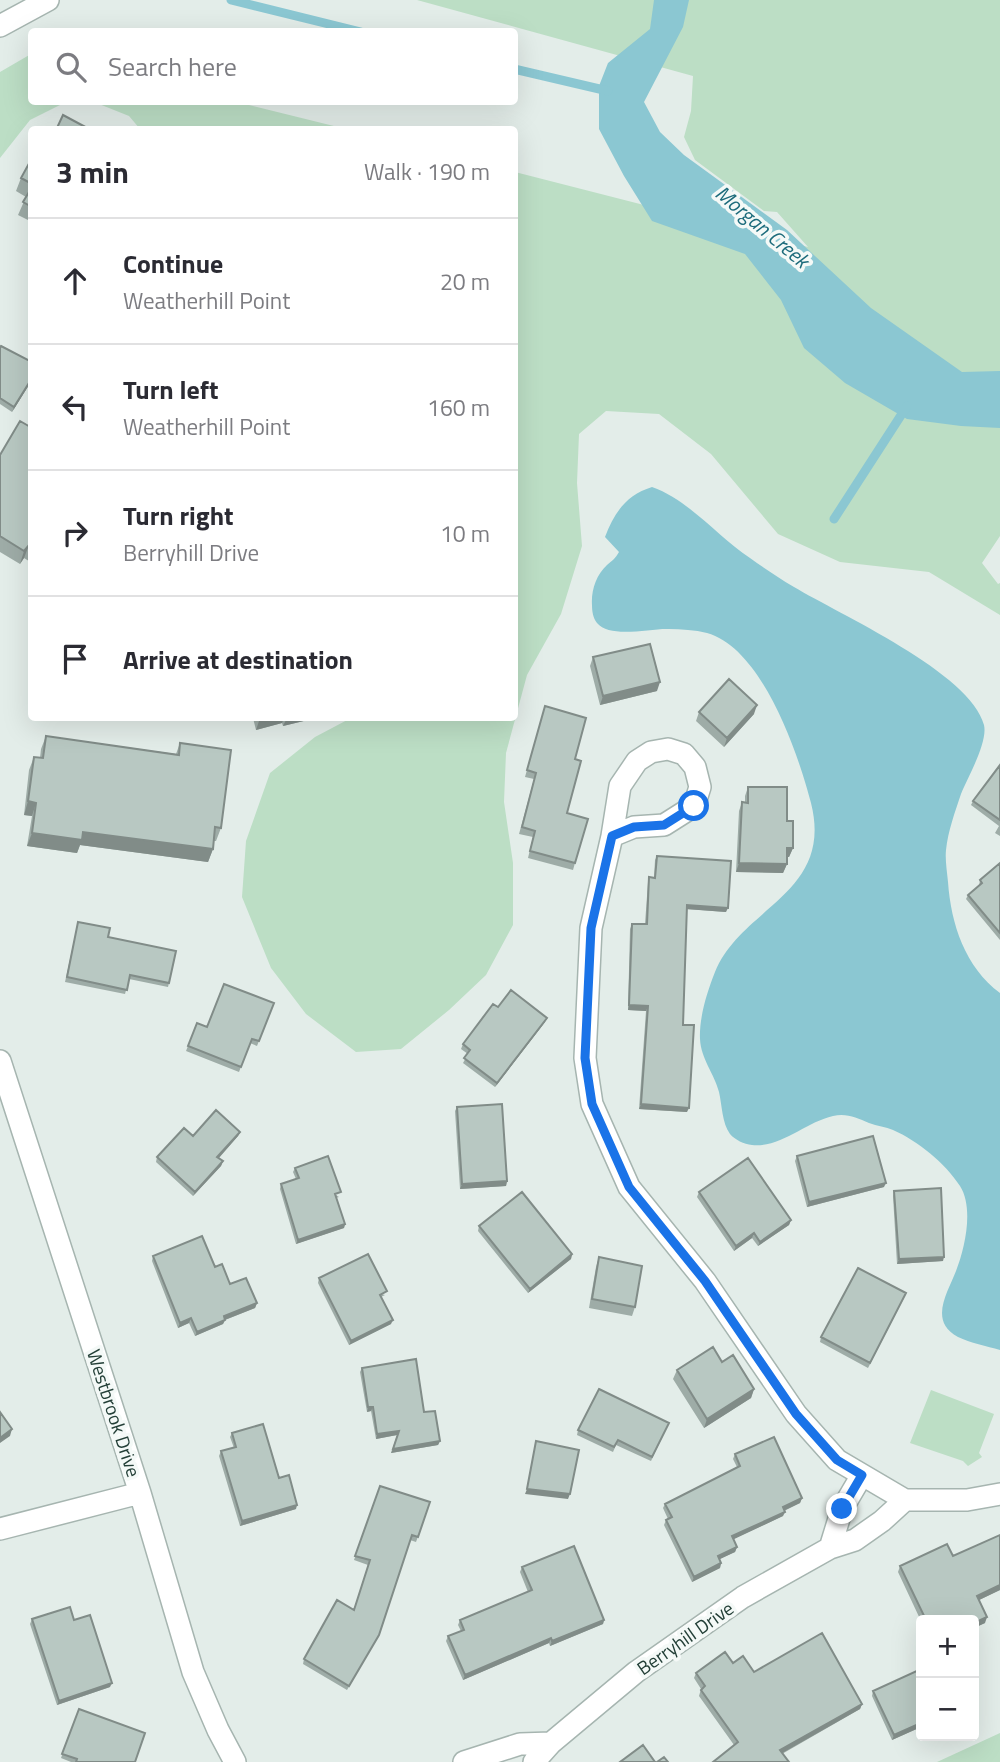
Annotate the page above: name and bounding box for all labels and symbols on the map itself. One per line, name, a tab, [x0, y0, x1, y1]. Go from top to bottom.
water label: Morgan Creek	[709, 177, 819, 277]
route start	[678, 790, 709, 821]
street label: Westbrook Drive	[80, 1345, 149, 1480]
route end	[826, 1493, 857, 1524]
street label: Berryhill Drive	[630, 1593, 739, 1682]

